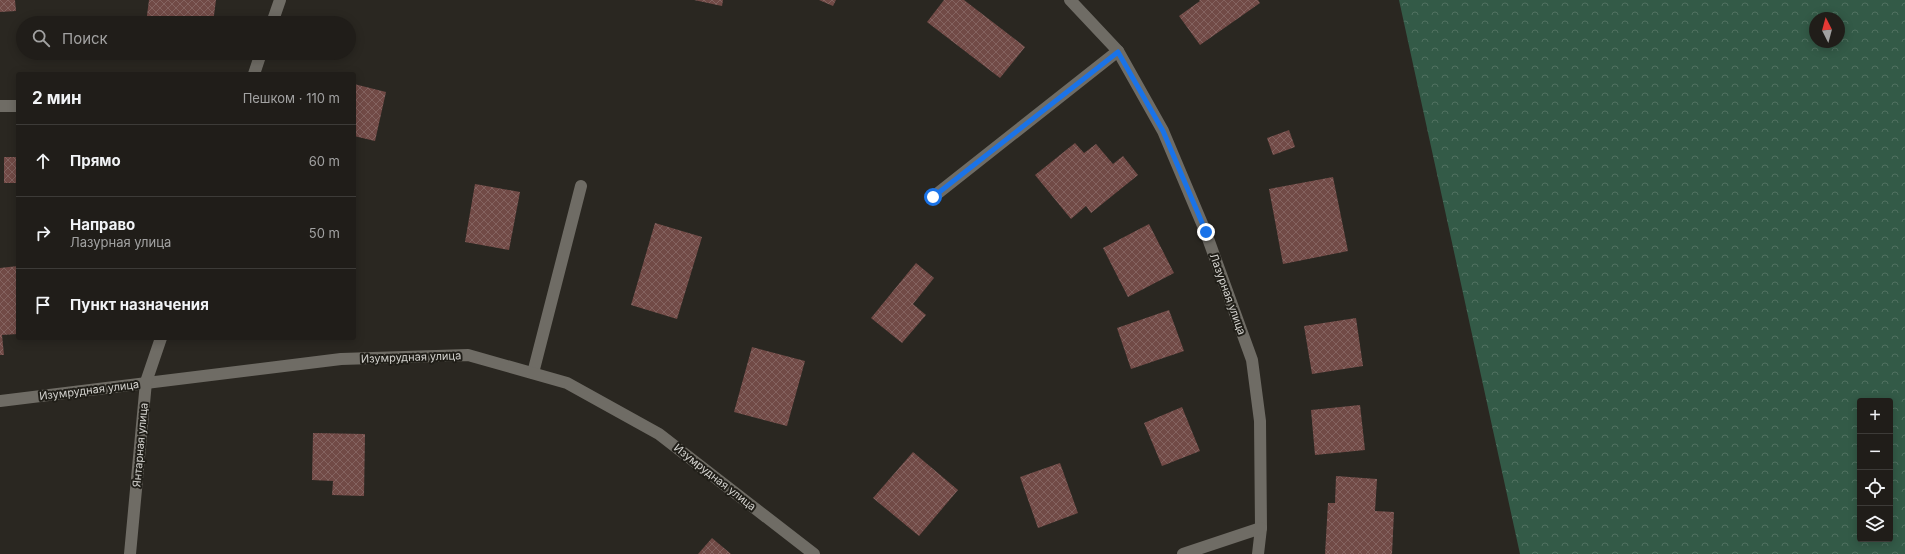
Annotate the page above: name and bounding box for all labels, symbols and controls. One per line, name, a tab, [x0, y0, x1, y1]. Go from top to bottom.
north arrow	[1809, 12, 1845, 48]
search box	[16, 16, 356, 60]
icon: search	[30, 27, 52, 49]
text: Поиск	[62, 29, 108, 48]
text: 2 мин	[32, 88, 82, 108]
text: Пешком · 110 m	[243, 90, 340, 106]
icon: ahead	[32, 150, 54, 172]
text: Прямо	[70, 151, 121, 170]
text: 60 m	[309, 153, 340, 169]
route start	[924, 188, 942, 206]
text: Направо	[70, 215, 135, 234]
icon: right	[32, 222, 54, 244]
route end	[1197, 223, 1215, 241]
text: 50 m	[309, 225, 340, 241]
text: Лазурная улица	[70, 234, 171, 250]
street label: Лазурная улица	[1207, 251, 1249, 337]
icon: arrive	[32, 294, 54, 316]
text: Пункт назначения	[70, 295, 209, 314]
street label: Изумрудная улица	[361, 348, 461, 366]
street label: Изумрудная улица	[38, 377, 140, 403]
map controls	[1857, 398, 1893, 542]
button: +	[1857, 398, 1893, 434]
street label: Янтарная улица	[129, 402, 151, 488]
button: −	[1857, 434, 1893, 470]
street label: Изумрудная улица	[671, 441, 759, 513]
button: locate	[1857, 470, 1893, 506]
button: layers	[1857, 506, 1893, 542]

